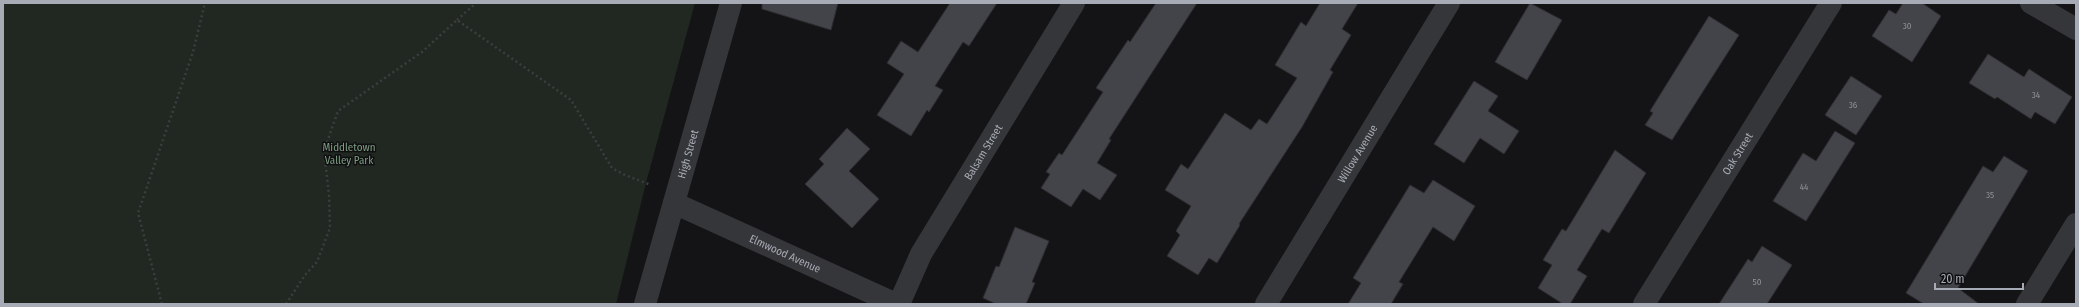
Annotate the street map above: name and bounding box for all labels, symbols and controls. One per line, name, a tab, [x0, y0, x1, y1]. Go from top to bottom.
house number: 30	[1903, 21, 1912, 31]
house number: 34	[2032, 90, 2041, 100]
house number: 36	[1849, 100, 1858, 110]
street label: Balsam Street	[961, 122, 1005, 182]
street label: Willow Avenue	[1335, 122, 1380, 185]
street label: High Street	[675, 128, 701, 180]
street label: Oak Street	[1719, 130, 1756, 177]
park label: Middletown Valley Park	[323, 141, 375, 167]
house number: 44	[1800, 182, 1809, 192]
house number: 35	[1986, 190, 1994, 200]
street label: Elmwood Avenue	[747, 232, 823, 275]
scale bar	[1935, 265, 2023, 291]
text: 20 m	[1941, 272, 1965, 286]
house number: 50	[1753, 277, 1762, 287]

